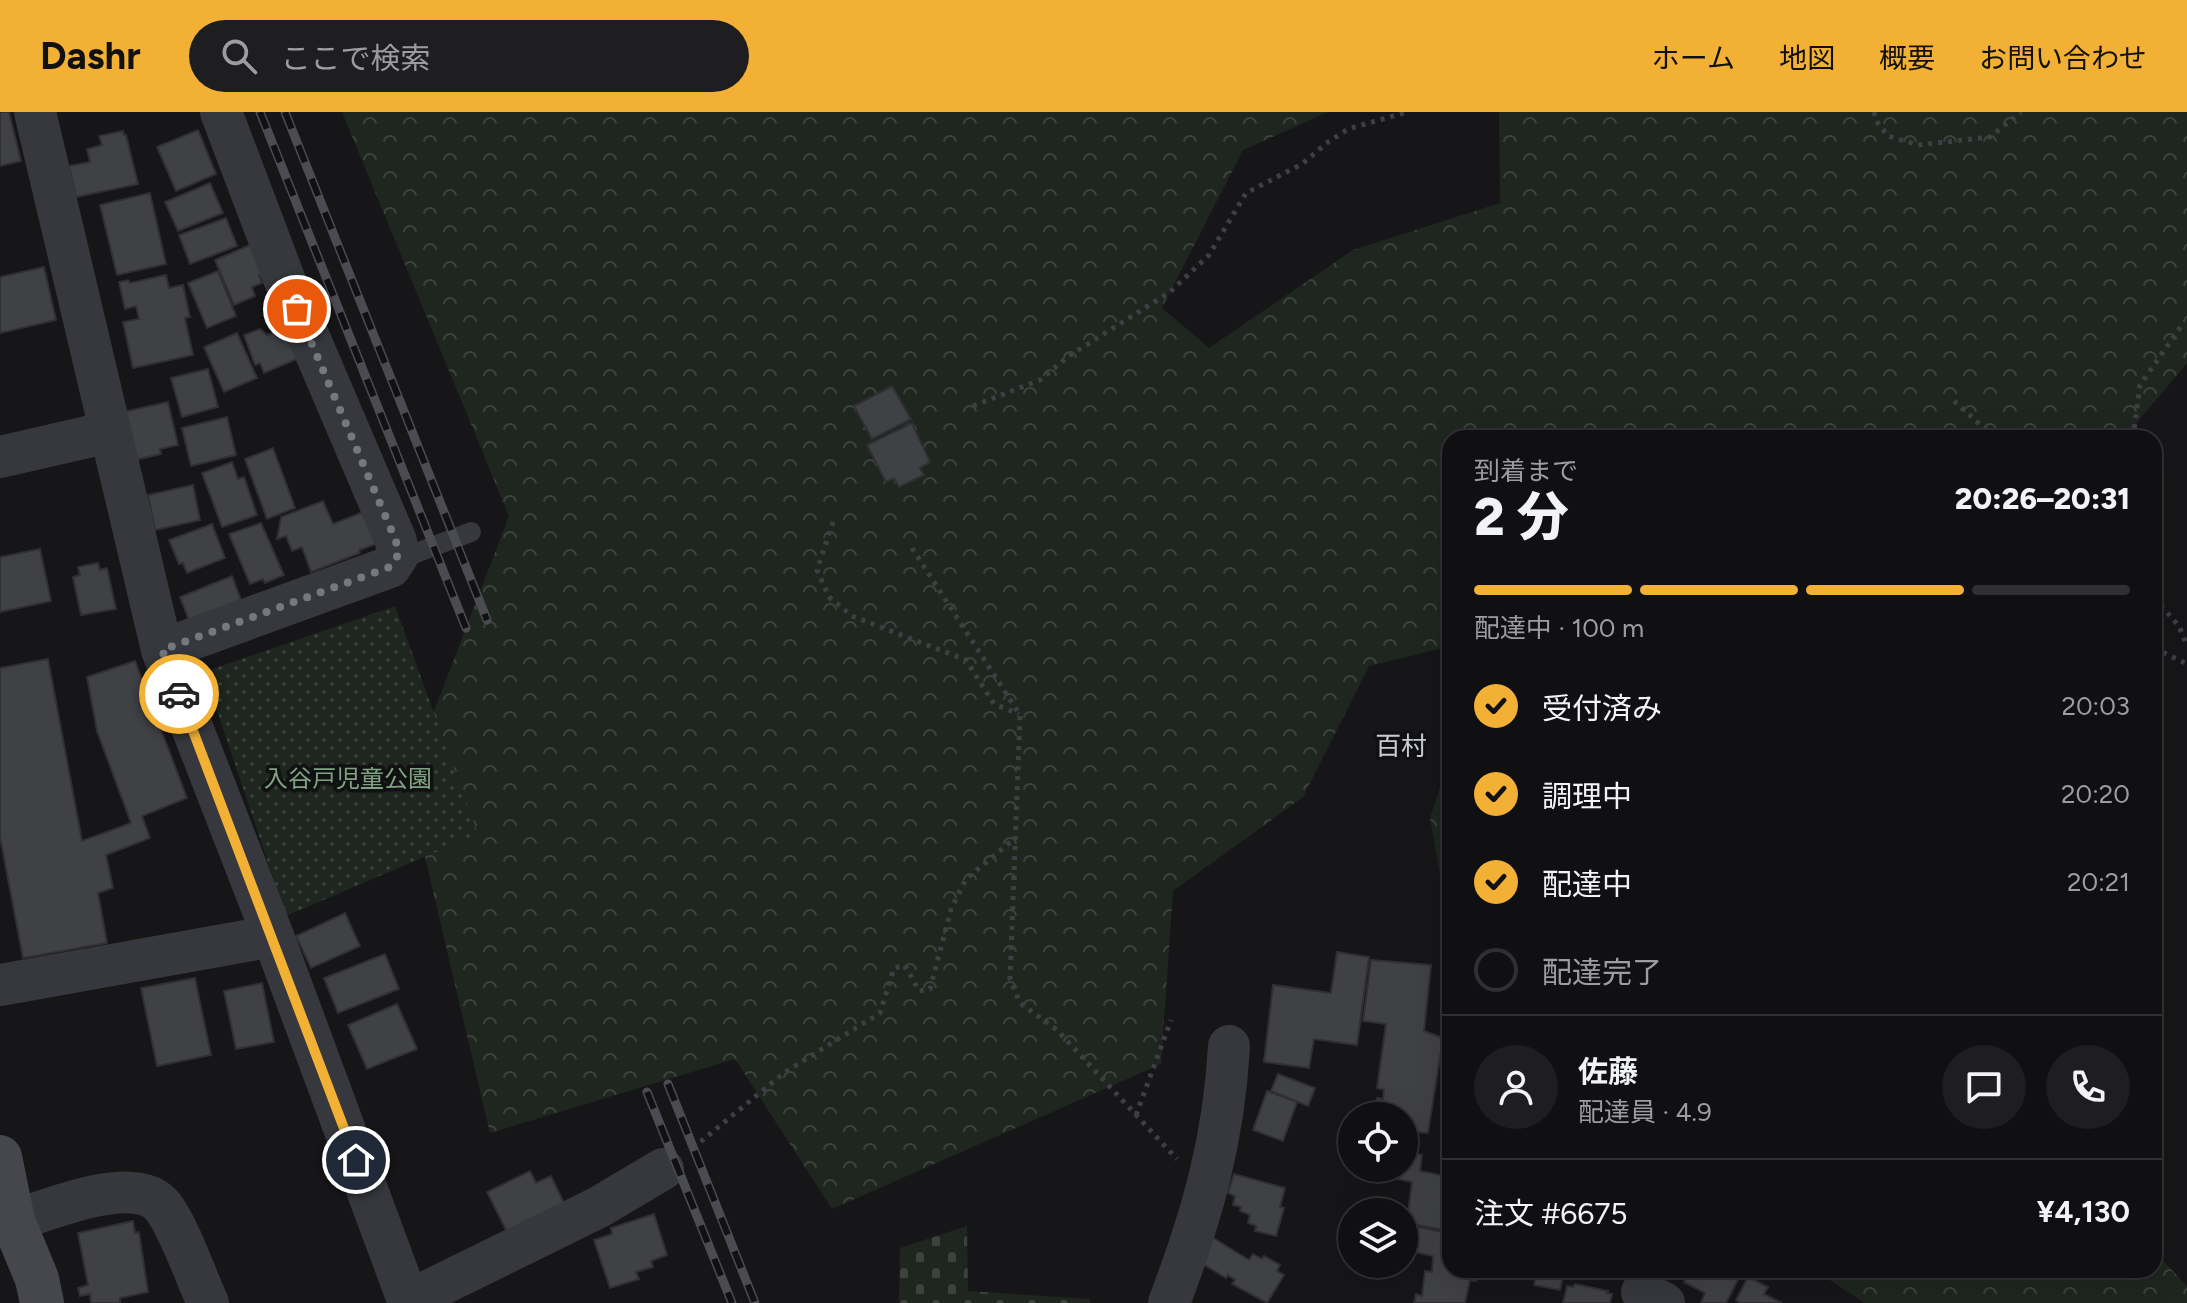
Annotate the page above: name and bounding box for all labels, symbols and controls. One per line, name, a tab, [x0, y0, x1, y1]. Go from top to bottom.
search box	[189, 20, 749, 92]
text: Dashr	[40, 33, 141, 79]
icon: search	[217, 34, 261, 78]
text: ここで検索	[281, 40, 431, 77]
text: ホーム	[1652, 41, 1735, 75]
text: 地図	[1779, 41, 1835, 75]
text: 概要	[1879, 41, 1935, 75]
text: お問い合わせ	[1979, 41, 2147, 75]
pin	[263, 275, 331, 343]
icon: bag	[275, 287, 319, 331]
text: 到着まで	[1474, 455, 1578, 487]
text: 20:26–20:31	[1955, 480, 2130, 517]
text: 2 分	[1474, 486, 1569, 548]
text: 配達中 · 100 m	[1474, 612, 1644, 644]
courier	[139, 654, 219, 734]
icon: car	[157, 672, 201, 716]
icon: check	[1474, 684, 1518, 728]
text: 受付済み	[1542, 690, 1662, 727]
text: 20:03	[2061, 690, 2130, 722]
district label: 百村	[1375, 730, 1427, 762]
park label: 入谷戸児童公園	[264, 764, 432, 793]
icon: check	[1474, 772, 1518, 816]
text: 調理中	[1542, 778, 1632, 815]
text: 20:20	[2061, 778, 2130, 810]
icon: check	[1474, 860, 1518, 904]
text: 配達中	[1542, 866, 1632, 903]
text: 20:21	[2067, 866, 2130, 898]
text: 配達完了	[1542, 954, 1662, 991]
button: person	[1474, 1045, 1558, 1129]
button: chat	[1942, 1045, 2026, 1129]
button: phone	[2046, 1045, 2130, 1129]
text: 佐藤	[1578, 1053, 1638, 1090]
text: 配達員 · 4.9	[1578, 1096, 1712, 1128]
map controls	[1338, 1102, 1418, 1278]
button: locate	[1338, 1102, 1418, 1182]
pin	[322, 1126, 390, 1194]
icon: home	[334, 1138, 378, 1182]
text: ¥4,130	[2037, 1193, 2130, 1230]
text: 注文 #6675	[1474, 1195, 1628, 1232]
button: layers	[1338, 1198, 1418, 1278]

